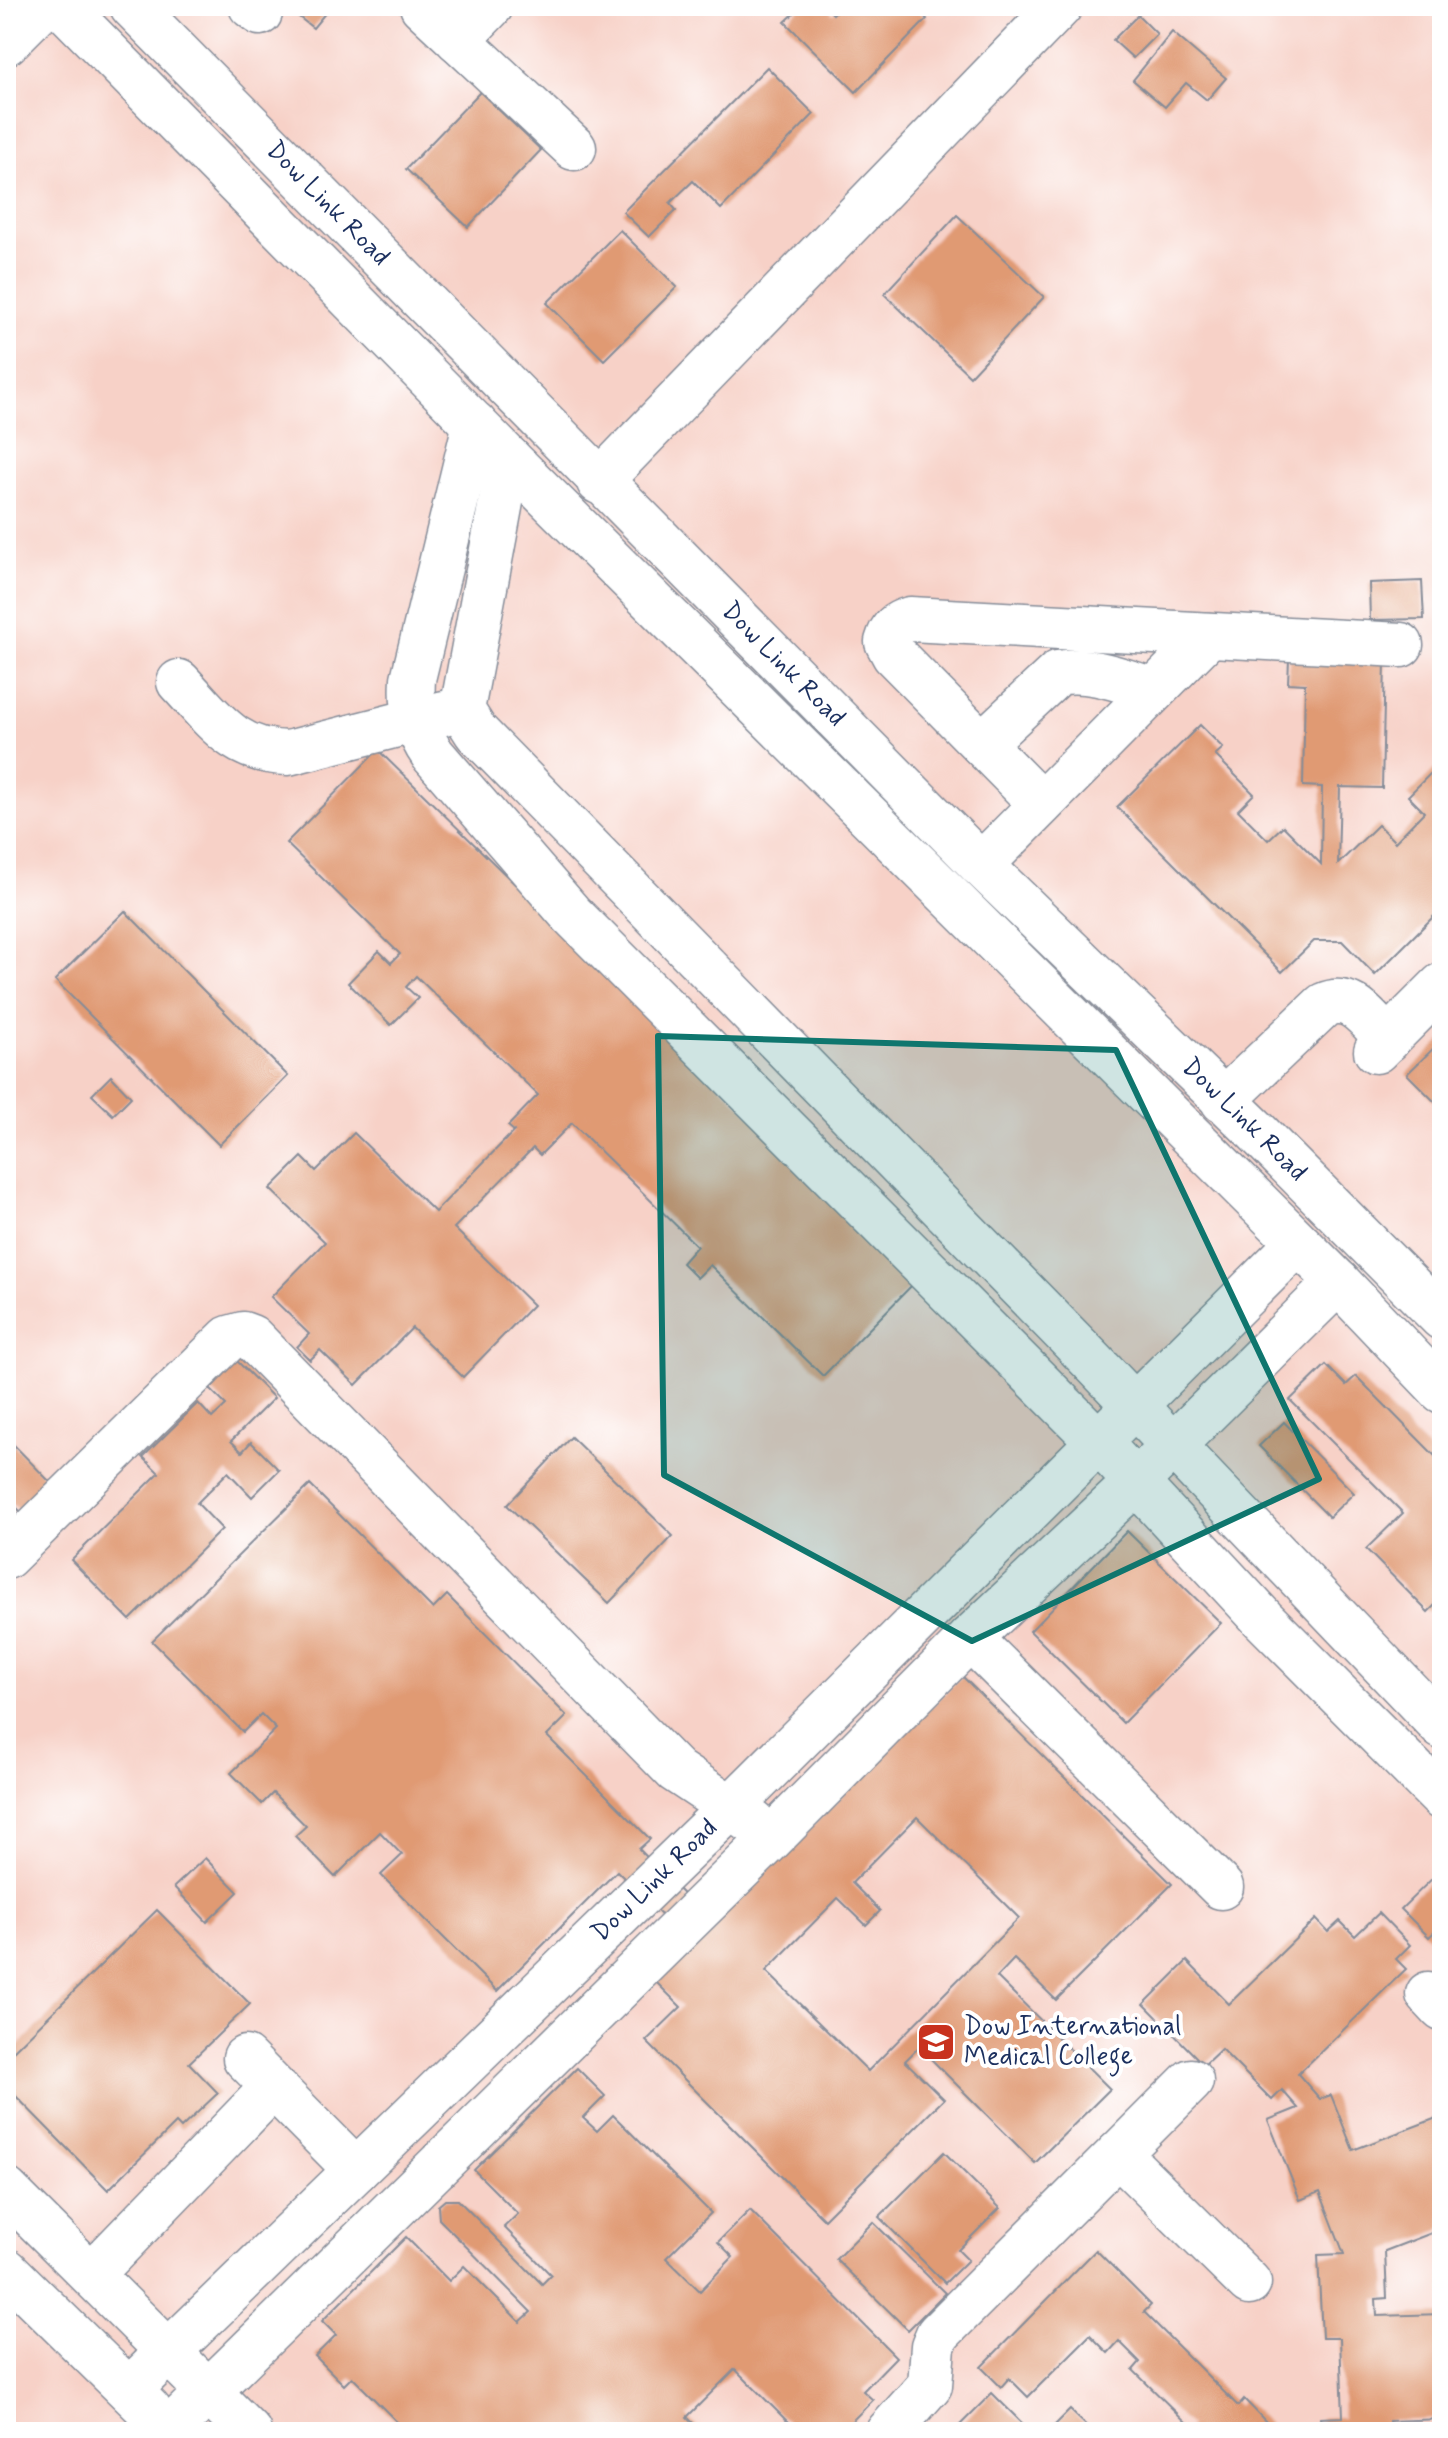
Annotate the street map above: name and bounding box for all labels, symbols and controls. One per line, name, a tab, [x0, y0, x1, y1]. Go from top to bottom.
street label: Dow Link Road	[258, 134, 397, 274]
street label: Dow Link Road	[714, 595, 852, 735]
street label: Dow Link Road	[1174, 1051, 1314, 1189]
street label: Dow Link Road	[584, 1812, 725, 1950]
place label: Dow International Medical College	[964, 2010, 1181, 2077]
school or university icon: Dow International Medical College	[915, 2021, 957, 2063]

